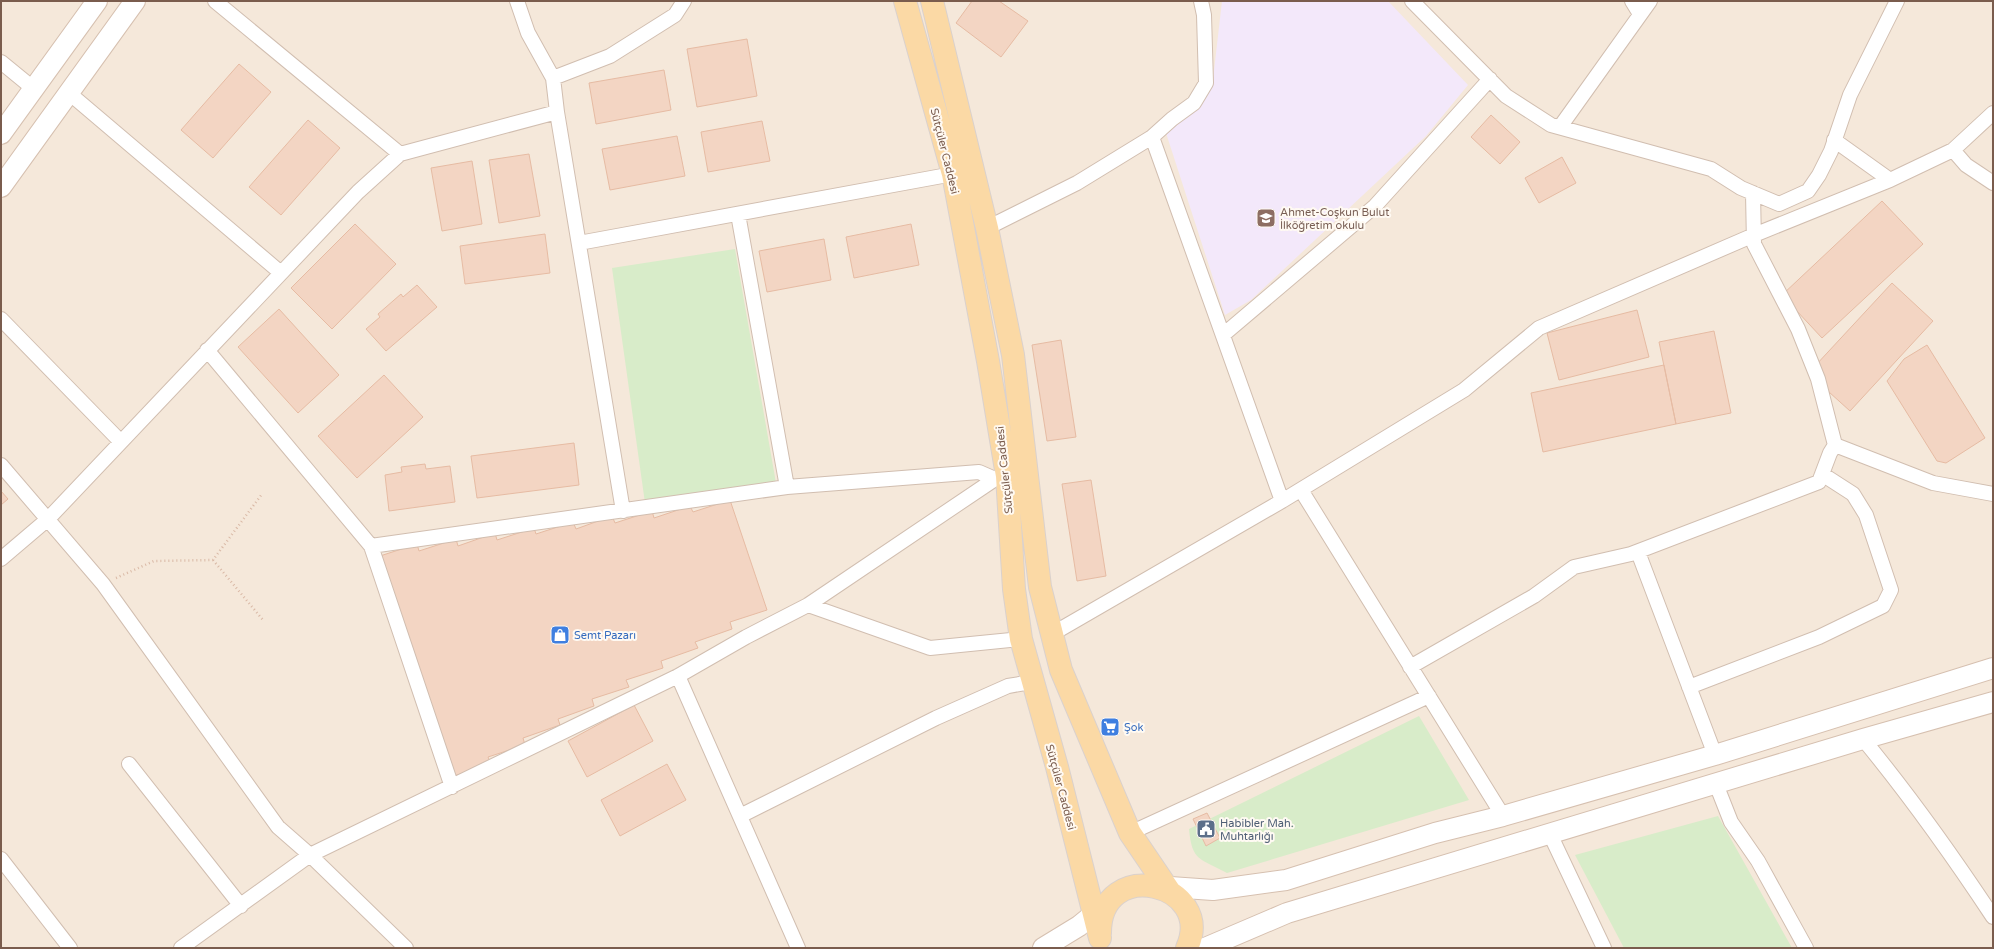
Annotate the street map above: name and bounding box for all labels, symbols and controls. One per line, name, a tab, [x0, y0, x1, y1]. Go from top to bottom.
street label: Sütçüler Caddesi	[928, 107, 961, 195]
place label: Ahmet-Coşkun Bulut İlköğretim okulu	[1280, 206, 1389, 232]
school or university icon: Ahmet-Coşkun Bulut İlköğretim okulu	[1255, 207, 1277, 229]
street label: Sütçüler Caddesi	[993, 425, 1016, 514]
shop icon: Semt Pazarı	[549, 624, 571, 646]
place label: Semt Pazarı	[574, 629, 636, 642]
supermarket icon: Şok	[1099, 716, 1121, 738]
place label: Şok	[1124, 721, 1143, 734]
street label: Sütçüler Caddesi	[1043, 743, 1078, 831]
place label: Habibler Mah. Muhtarlığı	[1220, 817, 1294, 843]
public building icon: Habibler Mah. Muhtarlığı	[1195, 818, 1217, 840]

